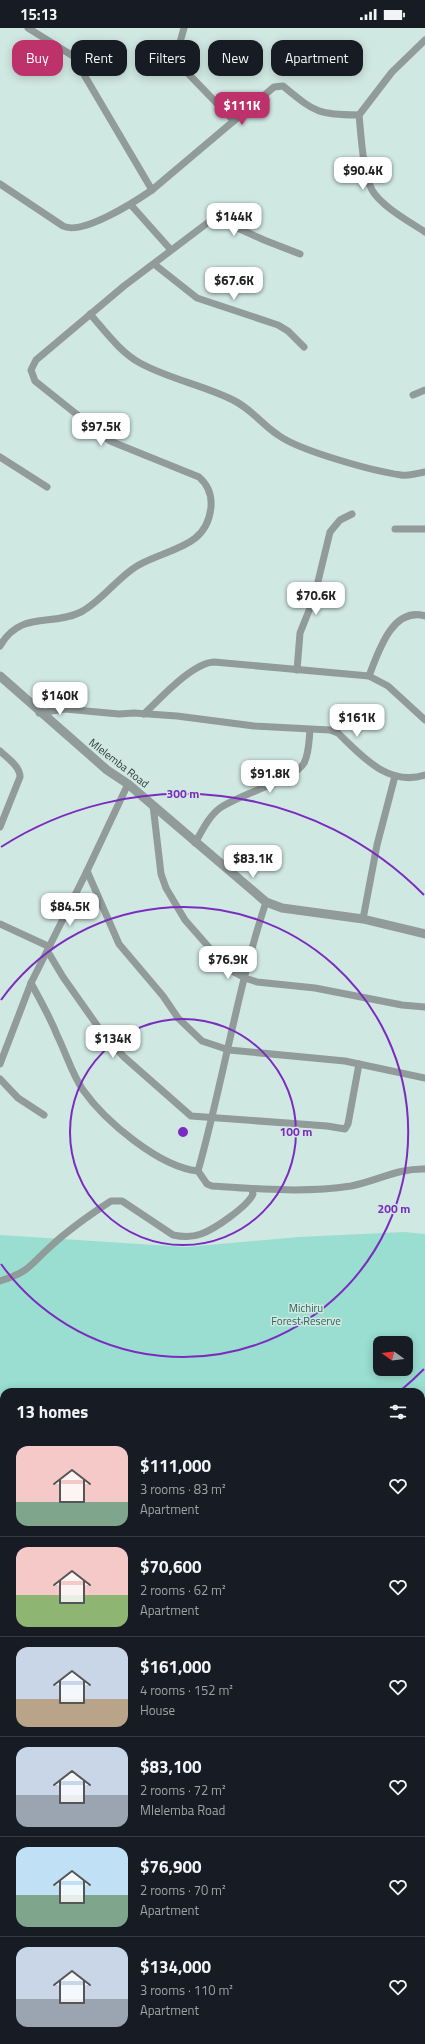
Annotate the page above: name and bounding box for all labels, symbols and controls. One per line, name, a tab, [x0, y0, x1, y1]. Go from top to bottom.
text: 15:13	[20, 3, 57, 26]
chip: Buy	[12, 40, 63, 76]
chip: Rent	[71, 40, 127, 76]
chip: Filters	[135, 40, 200, 76]
chip: New	[208, 40, 263, 76]
chip: Apartment	[271, 40, 363, 76]
pin: $111K	[214, 92, 270, 126]
text: $111K	[224, 95, 260, 115]
pin: $90.4K	[330, 157, 396, 191]
text: $90.4K	[343, 160, 383, 180]
pin: $144K	[206, 203, 262, 237]
text: $144K	[216, 206, 252, 226]
pin: $67.6K	[201, 267, 267, 301]
text: $67.6K	[214, 270, 254, 290]
pin: $97.5K	[68, 413, 134, 447]
text: $97.5K	[81, 416, 121, 436]
pin: $70.6K	[283, 582, 349, 616]
text: $70.6K	[296, 585, 336, 605]
pin: $140K	[32, 682, 88, 716]
text: $140K	[42, 685, 78, 705]
pin: $161K	[329, 704, 385, 738]
text: $161K	[339, 707, 375, 727]
street label: Mlelemba Road	[86, 734, 152, 792]
pin: $91.8K	[237, 760, 303, 794]
text: $91.8K	[250, 763, 290, 783]
text: 300 m	[167, 784, 199, 803]
pin: $83.1K	[220, 845, 286, 879]
text: $83.1K	[233, 848, 273, 868]
pin: $84.5K	[37, 893, 103, 927]
text: $84.5K	[50, 896, 90, 916]
pin: $76.9K	[195, 946, 261, 980]
text: $76.9K	[208, 949, 248, 969]
pin: $134K	[85, 1025, 141, 1059]
text: $134K	[95, 1028, 131, 1048]
text: 100 m	[280, 1122, 312, 1141]
centre of rings	[176, 1125, 190, 1139]
text: 200 m	[378, 1199, 410, 1218]
park label: Michiru Forest Reserve	[271, 1300, 341, 1329]
north arrow	[373, 1336, 413, 1376]
map controls	[373, 1336, 413, 1376]
text: 13 homes	[16, 1399, 88, 1425]
icon: filters	[387, 1401, 409, 1423]
text: $111,000	[140, 1453, 211, 1479]
icon: home	[48, 1462, 96, 1510]
icon: heart	[387, 1475, 409, 1497]
text: 3 rooms · 83 m²	[140, 1479, 226, 1499]
text: Apartment	[140, 1499, 199, 1519]
text: $70,600	[140, 1554, 202, 1580]
icon: home	[48, 1563, 96, 1611]
icon: heart	[387, 1576, 409, 1598]
text: 2 rooms · 62 m²	[140, 1580, 226, 1600]
text: Apartment	[140, 1600, 199, 1620]
text: $161,000	[140, 1654, 211, 1680]
icon: home	[48, 1663, 96, 1711]
icon: heart	[387, 1676, 409, 1698]
text: 4 rooms · 152 m²	[140, 1680, 233, 1700]
text: House	[140, 1700, 175, 1720]
text: $83,100	[140, 1754, 202, 1780]
icon: home	[48, 1763, 96, 1811]
icon: heart	[387, 1776, 409, 1798]
text: 2 rooms · 72 m²	[140, 1780, 226, 1800]
text: Mlelemba Road	[140, 1800, 225, 1820]
text: $76,900	[140, 1854, 202, 1880]
icon: home	[48, 1863, 96, 1911]
icon: heart	[387, 1876, 409, 1898]
text: 2 rooms · 70 m²	[140, 1880, 226, 1900]
text: Apartment	[140, 1900, 199, 1920]
text: $134,000	[140, 1954, 211, 1980]
icon: home	[48, 1963, 96, 2011]
icon: heart	[387, 1976, 409, 1998]
text: 3 rooms · 110 m²	[140, 1980, 233, 2000]
text: Apartment	[140, 2000, 199, 2020]

